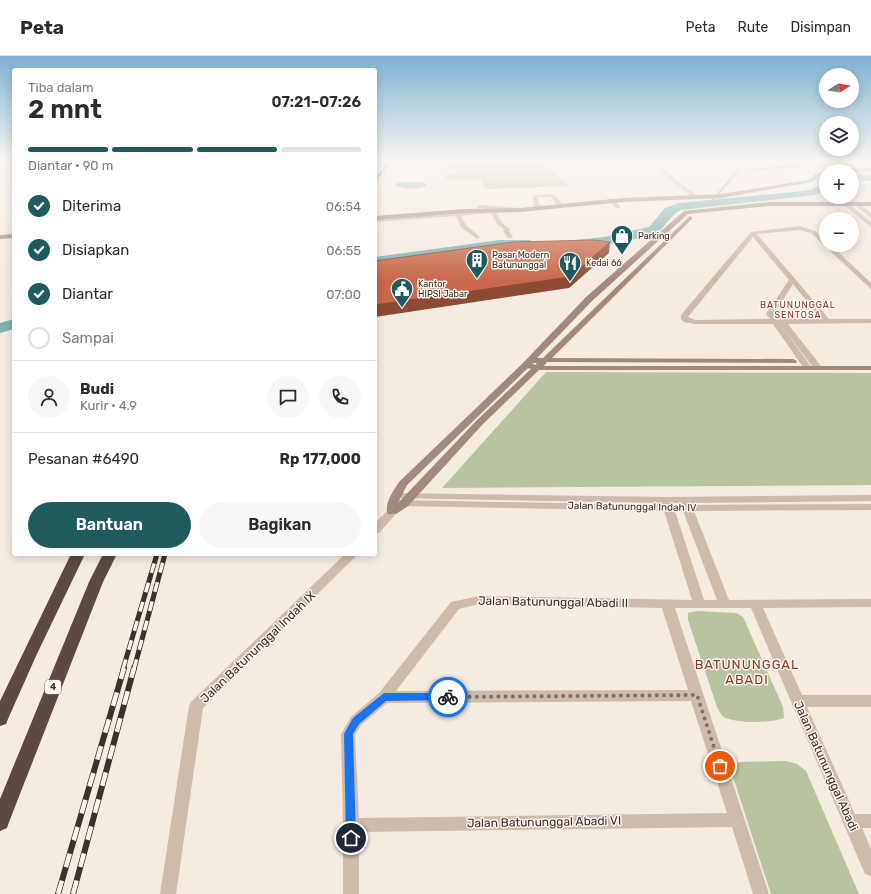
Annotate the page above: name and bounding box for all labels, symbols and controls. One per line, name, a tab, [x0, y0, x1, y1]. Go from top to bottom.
text: Peta	[20, 16, 64, 39]
text: Peta	[686, 19, 716, 36]
text: Rute	[738, 19, 768, 36]
text: Disimpan	[790, 19, 851, 36]
north arrow	[819, 68, 859, 108]
map controls	[819, 68, 859, 252]
text: Tiba dalam	[28, 80, 94, 95]
text: 07:21–07:26	[271, 93, 361, 111]
text: 2 mnt	[28, 94, 102, 125]
button: layers	[819, 116, 859, 156]
text: Diantar · 90 m	[28, 158, 113, 173]
button: +	[819, 164, 859, 204]
icon: check	[28, 195, 50, 217]
text: Diterima	[62, 197, 121, 215]
text: 06:54	[326, 199, 361, 214]
button: −	[819, 212, 859, 252]
shop icon: Parking	[609, 223, 635, 256]
place label: Parking	[638, 231, 670, 241]
icon: check	[28, 239, 50, 261]
text: Disiapkan	[62, 241, 129, 259]
text: 06:55	[326, 243, 361, 258]
building icon: Pasar Modern Batununggal	[464, 247, 490, 280]
place label: Pasar Modern Batununggal	[492, 250, 549, 270]
restaurant icon: Kedai 66	[557, 250, 583, 283]
place label: Kedai 66	[586, 258, 622, 268]
public building icon: Kantor HIPSI Jabar	[389, 276, 415, 309]
place label: Kantor HIPSI Jabar	[418, 279, 468, 299]
icon: check	[28, 283, 50, 305]
text: Diantar	[62, 285, 113, 303]
text: 07:00	[326, 287, 361, 302]
district label: BATUNUNGGAL SENTOSA	[760, 300, 836, 320]
text: Sampai	[62, 329, 114, 347]
button: person	[28, 376, 70, 418]
button: chat	[267, 376, 309, 418]
button: phone	[319, 376, 361, 418]
text: Budi	[80, 380, 114, 398]
text: Kurir · 4.9	[80, 398, 137, 413]
text: Pesanan #6490	[28, 450, 139, 468]
text: Rp 177,000	[280, 450, 361, 468]
street label: Jalan Batununggal Indah IV	[567, 500, 697, 514]
button: Bantuan	[28, 502, 191, 548]
button: Bagikan	[199, 502, 361, 548]
street label: Jalan Batununggal Indah IX	[198, 588, 319, 706]
street label: Jalan Batununggal Abadi II	[478, 594, 628, 610]
district label: BATUNUNGGAL ABADI	[695, 657, 799, 687]
courier	[428, 677, 468, 717]
road number: 4	[45, 680, 61, 694]
icon: bike	[437, 686, 459, 708]
street label: Jalan Batununggal Abadi	[791, 699, 861, 833]
pin	[703, 749, 737, 783]
icon: bag	[709, 755, 731, 777]
street label: Jalan Batununggal Abadi VI	[467, 814, 621, 830]
pin	[334, 821, 368, 855]
icon: home	[340, 827, 362, 849]

